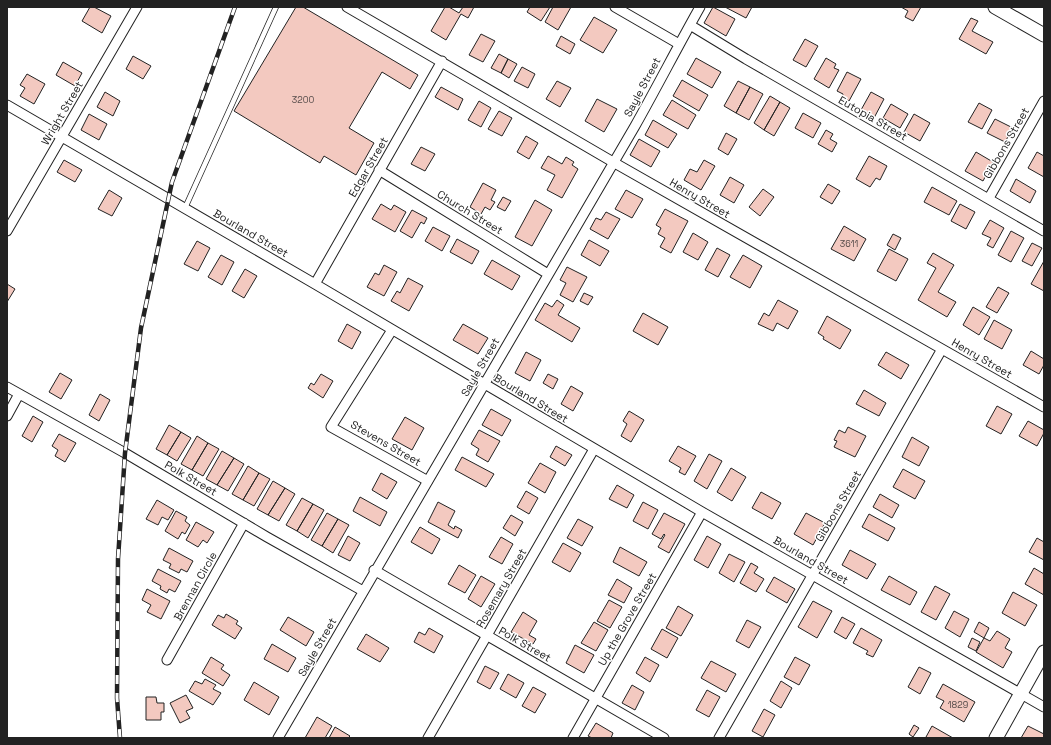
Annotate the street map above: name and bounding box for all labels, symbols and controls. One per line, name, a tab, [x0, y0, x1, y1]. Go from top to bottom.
street label: Sayle Street	[620, 55, 664, 119]
street label: Wright Street	[38, 78, 86, 148]
street label: Eutopia Street	[836, 93, 910, 143]
house number: 3200	[292, 94, 314, 106]
street label: Gibbons Street	[980, 105, 1032, 181]
street label: Edgar Street	[345, 134, 391, 200]
street label: Henry Street	[667, 175, 733, 221]
street label: Church Street	[435, 187, 505, 237]
street label: Bourland Street	[211, 206, 291, 260]
house number: 3611	[840, 238, 858, 250]
street label: Sayle Street	[458, 335, 502, 399]
street label: Henry Street	[949, 335, 1015, 381]
street label: Bourland Street	[491, 370, 571, 426]
street label: Stevens Street	[348, 417, 424, 469]
street label: Polk Street	[162, 457, 220, 499]
street label: Gibbons Street	[812, 468, 864, 544]
street label: Bourland Street	[771, 533, 851, 587]
street label: Rosemary Street	[473, 546, 529, 630]
street label: Brennan Circle	[170, 549, 220, 623]
street label: Up the Grove Street	[595, 570, 659, 668]
street label: Sayle Street	[295, 615, 339, 679]
street label: Polk Street	[496, 623, 554, 665]
house number: 1829	[948, 699, 968, 711]

